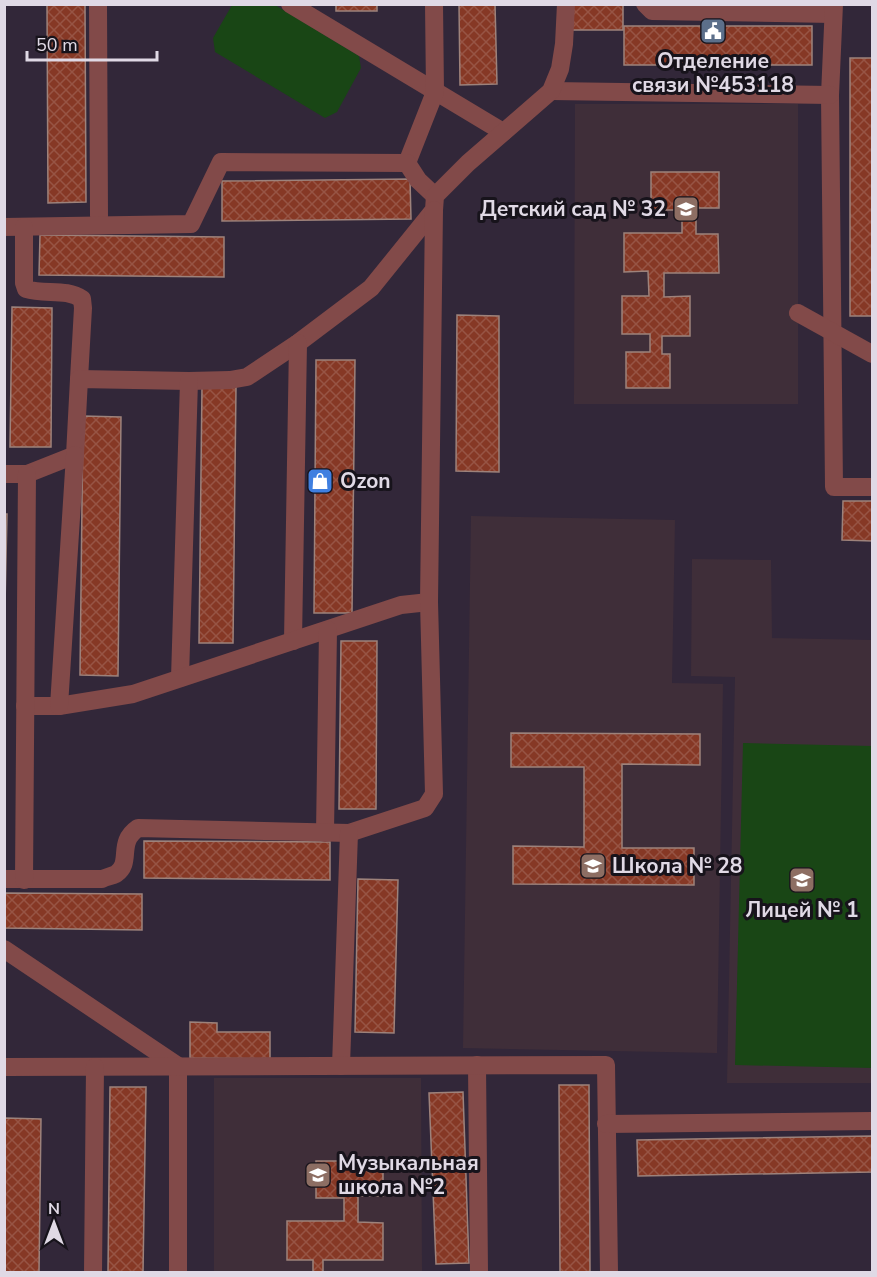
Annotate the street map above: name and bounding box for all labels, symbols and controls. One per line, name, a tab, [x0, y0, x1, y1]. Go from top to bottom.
public building icon: Отделение связи №453118	[698, 16, 728, 46]
scale bar	[27, 24, 158, 62]
text: 50 m	[36, 33, 78, 57]
place label: Отделение связи №453118	[632, 47, 794, 99]
school or university icon: Детский сад № 32	[671, 194, 701, 224]
place label: Детский сад № 32	[480, 195, 666, 223]
shop icon: Ozon	[305, 466, 335, 496]
place label: Ozon	[340, 467, 391, 495]
school or university icon: Школа № 28	[578, 851, 608, 881]
place label: Школа № 28	[612, 852, 742, 880]
school or university icon: Лицей № 1	[787, 865, 817, 895]
place label: Лицей № 1	[745, 896, 859, 924]
place label: Музыкальная школа №2	[338, 1149, 479, 1201]
school or university icon: Музыкальная школа №2	[303, 1160, 333, 1190]
north arrow	[24, 1193, 84, 1253]
text: N	[48, 1198, 60, 1220]

